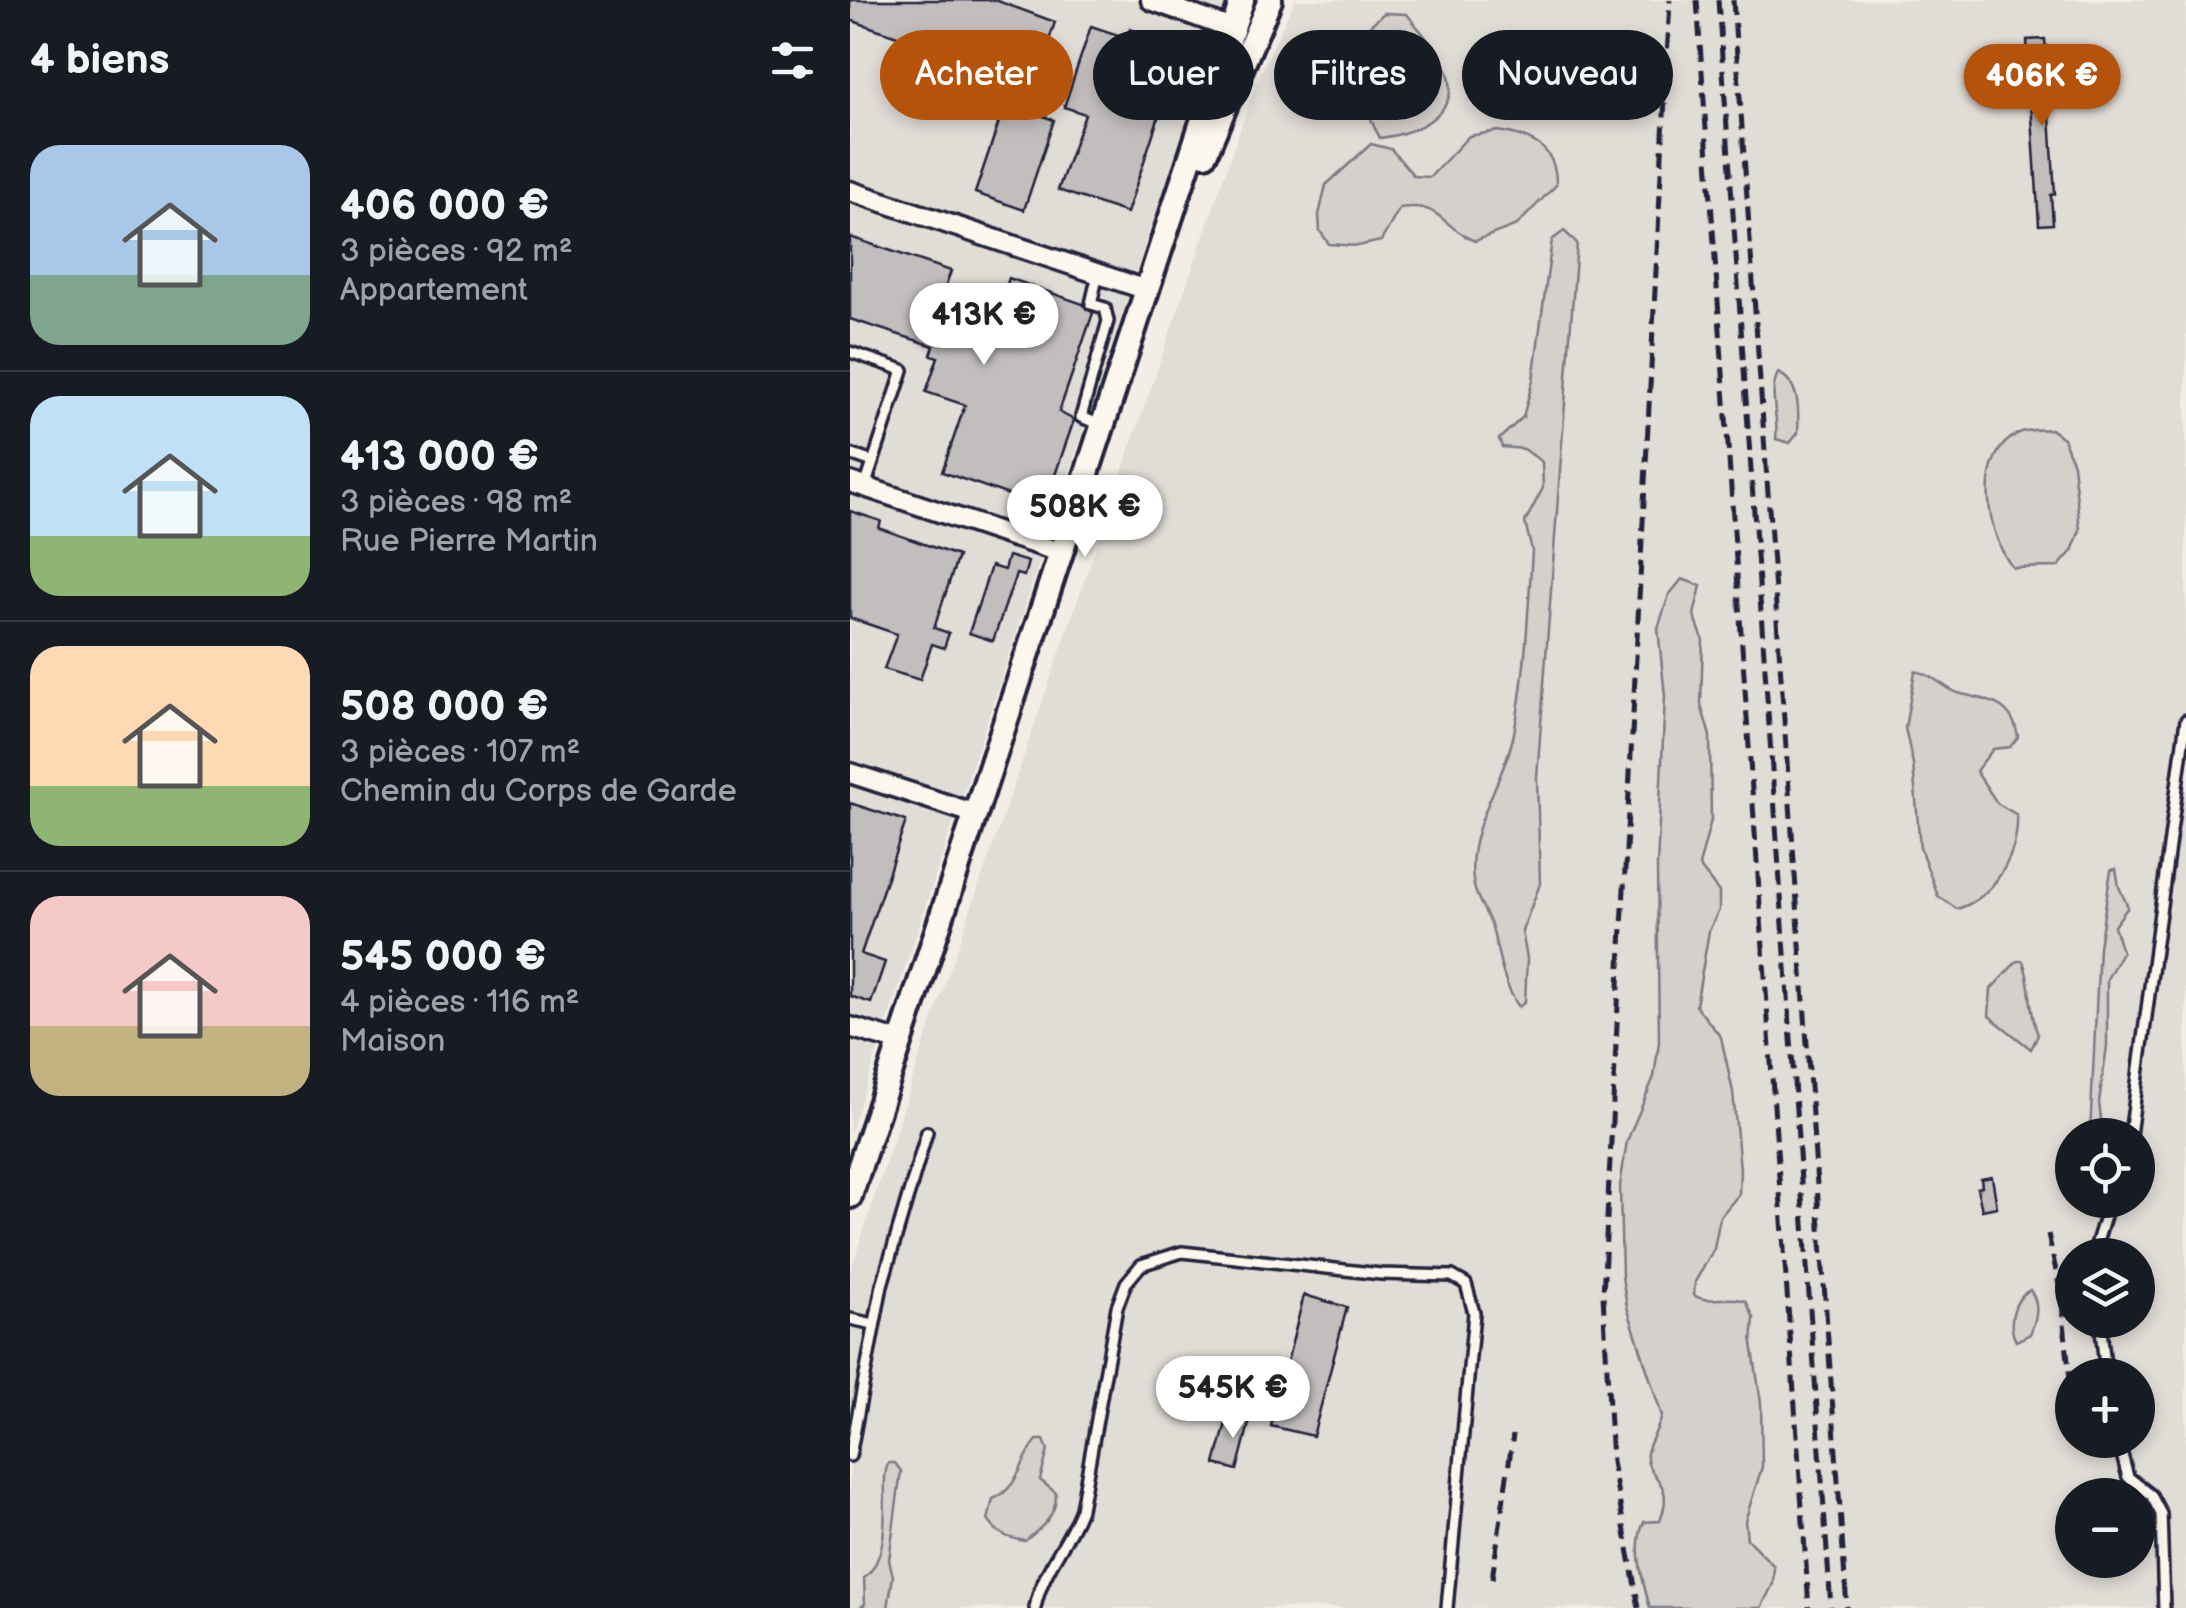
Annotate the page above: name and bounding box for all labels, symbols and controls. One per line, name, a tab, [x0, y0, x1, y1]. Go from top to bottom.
chip: Acheter	[880, 30, 1073, 120]
chip: Louer	[1093, 30, 1254, 120]
chip: Filtres	[1274, 30, 1442, 120]
chip: Nouveau	[1462, 30, 1673, 120]
icon: filters	[765, 33, 820, 88]
text: 4 biens	[30, 35, 169, 86]
pin: 406K €	[1961, 44, 2123, 129]
text: 406K €	[1986, 57, 2098, 96]
text: 406 000 €	[340, 181, 549, 232]
icon: home	[110, 185, 230, 305]
text: 3 pièces · 92 m²	[340, 232, 573, 271]
text: Appartement	[340, 271, 528, 310]
pin: 413K €	[903, 283, 1065, 368]
text: 413K €	[932, 296, 1036, 335]
text: 413 000 €	[340, 432, 539, 483]
icon: home	[110, 436, 230, 556]
pin: 508K €	[1004, 475, 1166, 560]
text: 3 pièces · 98 m²	[340, 483, 572, 522]
text: 508K €	[1029, 488, 1141, 527]
text: Rue Pierre Martin	[340, 522, 598, 561]
text: 508 000 €	[340, 682, 549, 733]
icon: home	[110, 686, 230, 806]
text: 3 pièces · 107 m²	[340, 733, 580, 772]
text: Chemin du Corps de Garde	[340, 772, 737, 811]
text: 545 000 €	[340, 932, 546, 983]
icon: home	[110, 936, 230, 1056]
text: 4 pièces · 116 m²	[340, 983, 579, 1022]
text: Maison	[340, 1022, 445, 1061]
map controls	[2055, 1118, 2155, 1578]
button: locate	[2055, 1118, 2155, 1218]
button: layers	[2055, 1238, 2155, 1338]
pin: 545K €	[1152, 1356, 1314, 1441]
button: +	[2055, 1358, 2155, 1458]
text: 545K €	[1178, 1369, 1288, 1408]
button: −	[2055, 1478, 2155, 1578]

